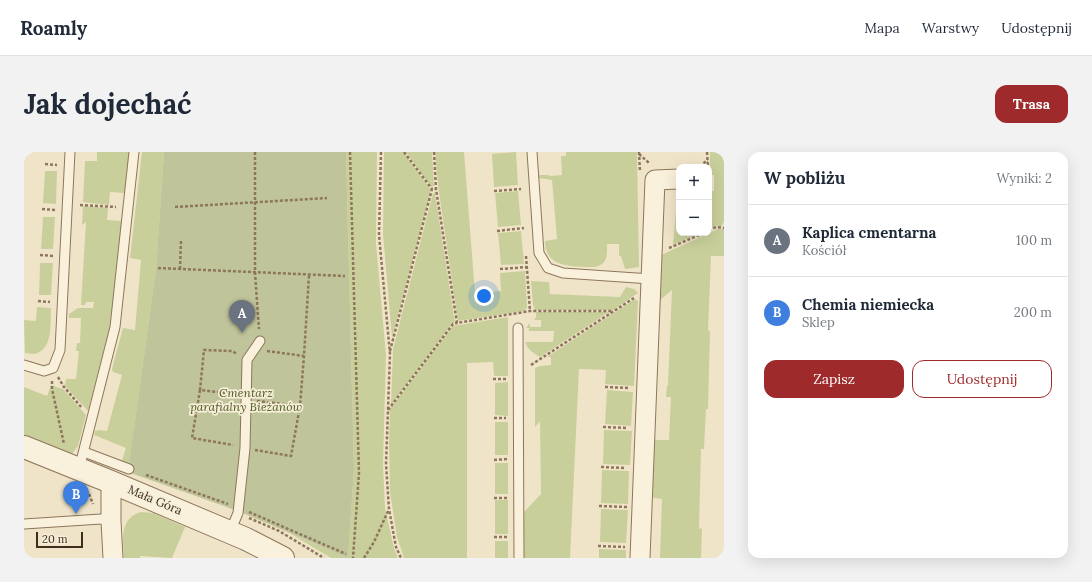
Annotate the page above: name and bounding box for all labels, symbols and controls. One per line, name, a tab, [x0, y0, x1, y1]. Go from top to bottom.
text: Roamly	[20, 16, 87, 40]
text: Mapa	[864, 19, 900, 37]
text: Warstwy	[922, 19, 979, 37]
text: Udostępnij	[1001, 19, 1072, 37]
button: Trasa	[995, 85, 1068, 123]
text: Jak dojechać	[24, 86, 192, 122]
map controls	[676, 164, 712, 236]
button: +	[676, 164, 712, 200]
text: W pobliżu	[764, 167, 845, 189]
text: Wyniki: 2	[997, 170, 1052, 187]
button: −	[676, 200, 712, 236]
text: Kaplica cmentarna	[802, 223, 936, 242]
text: A	[773, 232, 781, 249]
text: 100 m	[1016, 232, 1052, 249]
text: Kościół	[802, 242, 846, 259]
your location	[474, 286, 494, 306]
text: Chemia niemiecka	[802, 295, 934, 314]
pin: A	[229, 300, 255, 333]
text: B	[773, 304, 781, 321]
text: 200 m	[1014, 304, 1052, 321]
text: Sklep	[802, 314, 835, 331]
button: Zapisz	[764, 360, 904, 398]
button: Udostępnij	[912, 360, 1052, 398]
park label: Cmentarz parafialny Bieżanów	[190, 385, 302, 414]
pin: B	[63, 481, 89, 514]
street label: Mała Góra	[126, 481, 185, 518]
scale bar	[36, 530, 83, 549]
text: 20 m	[42, 532, 67, 546]

